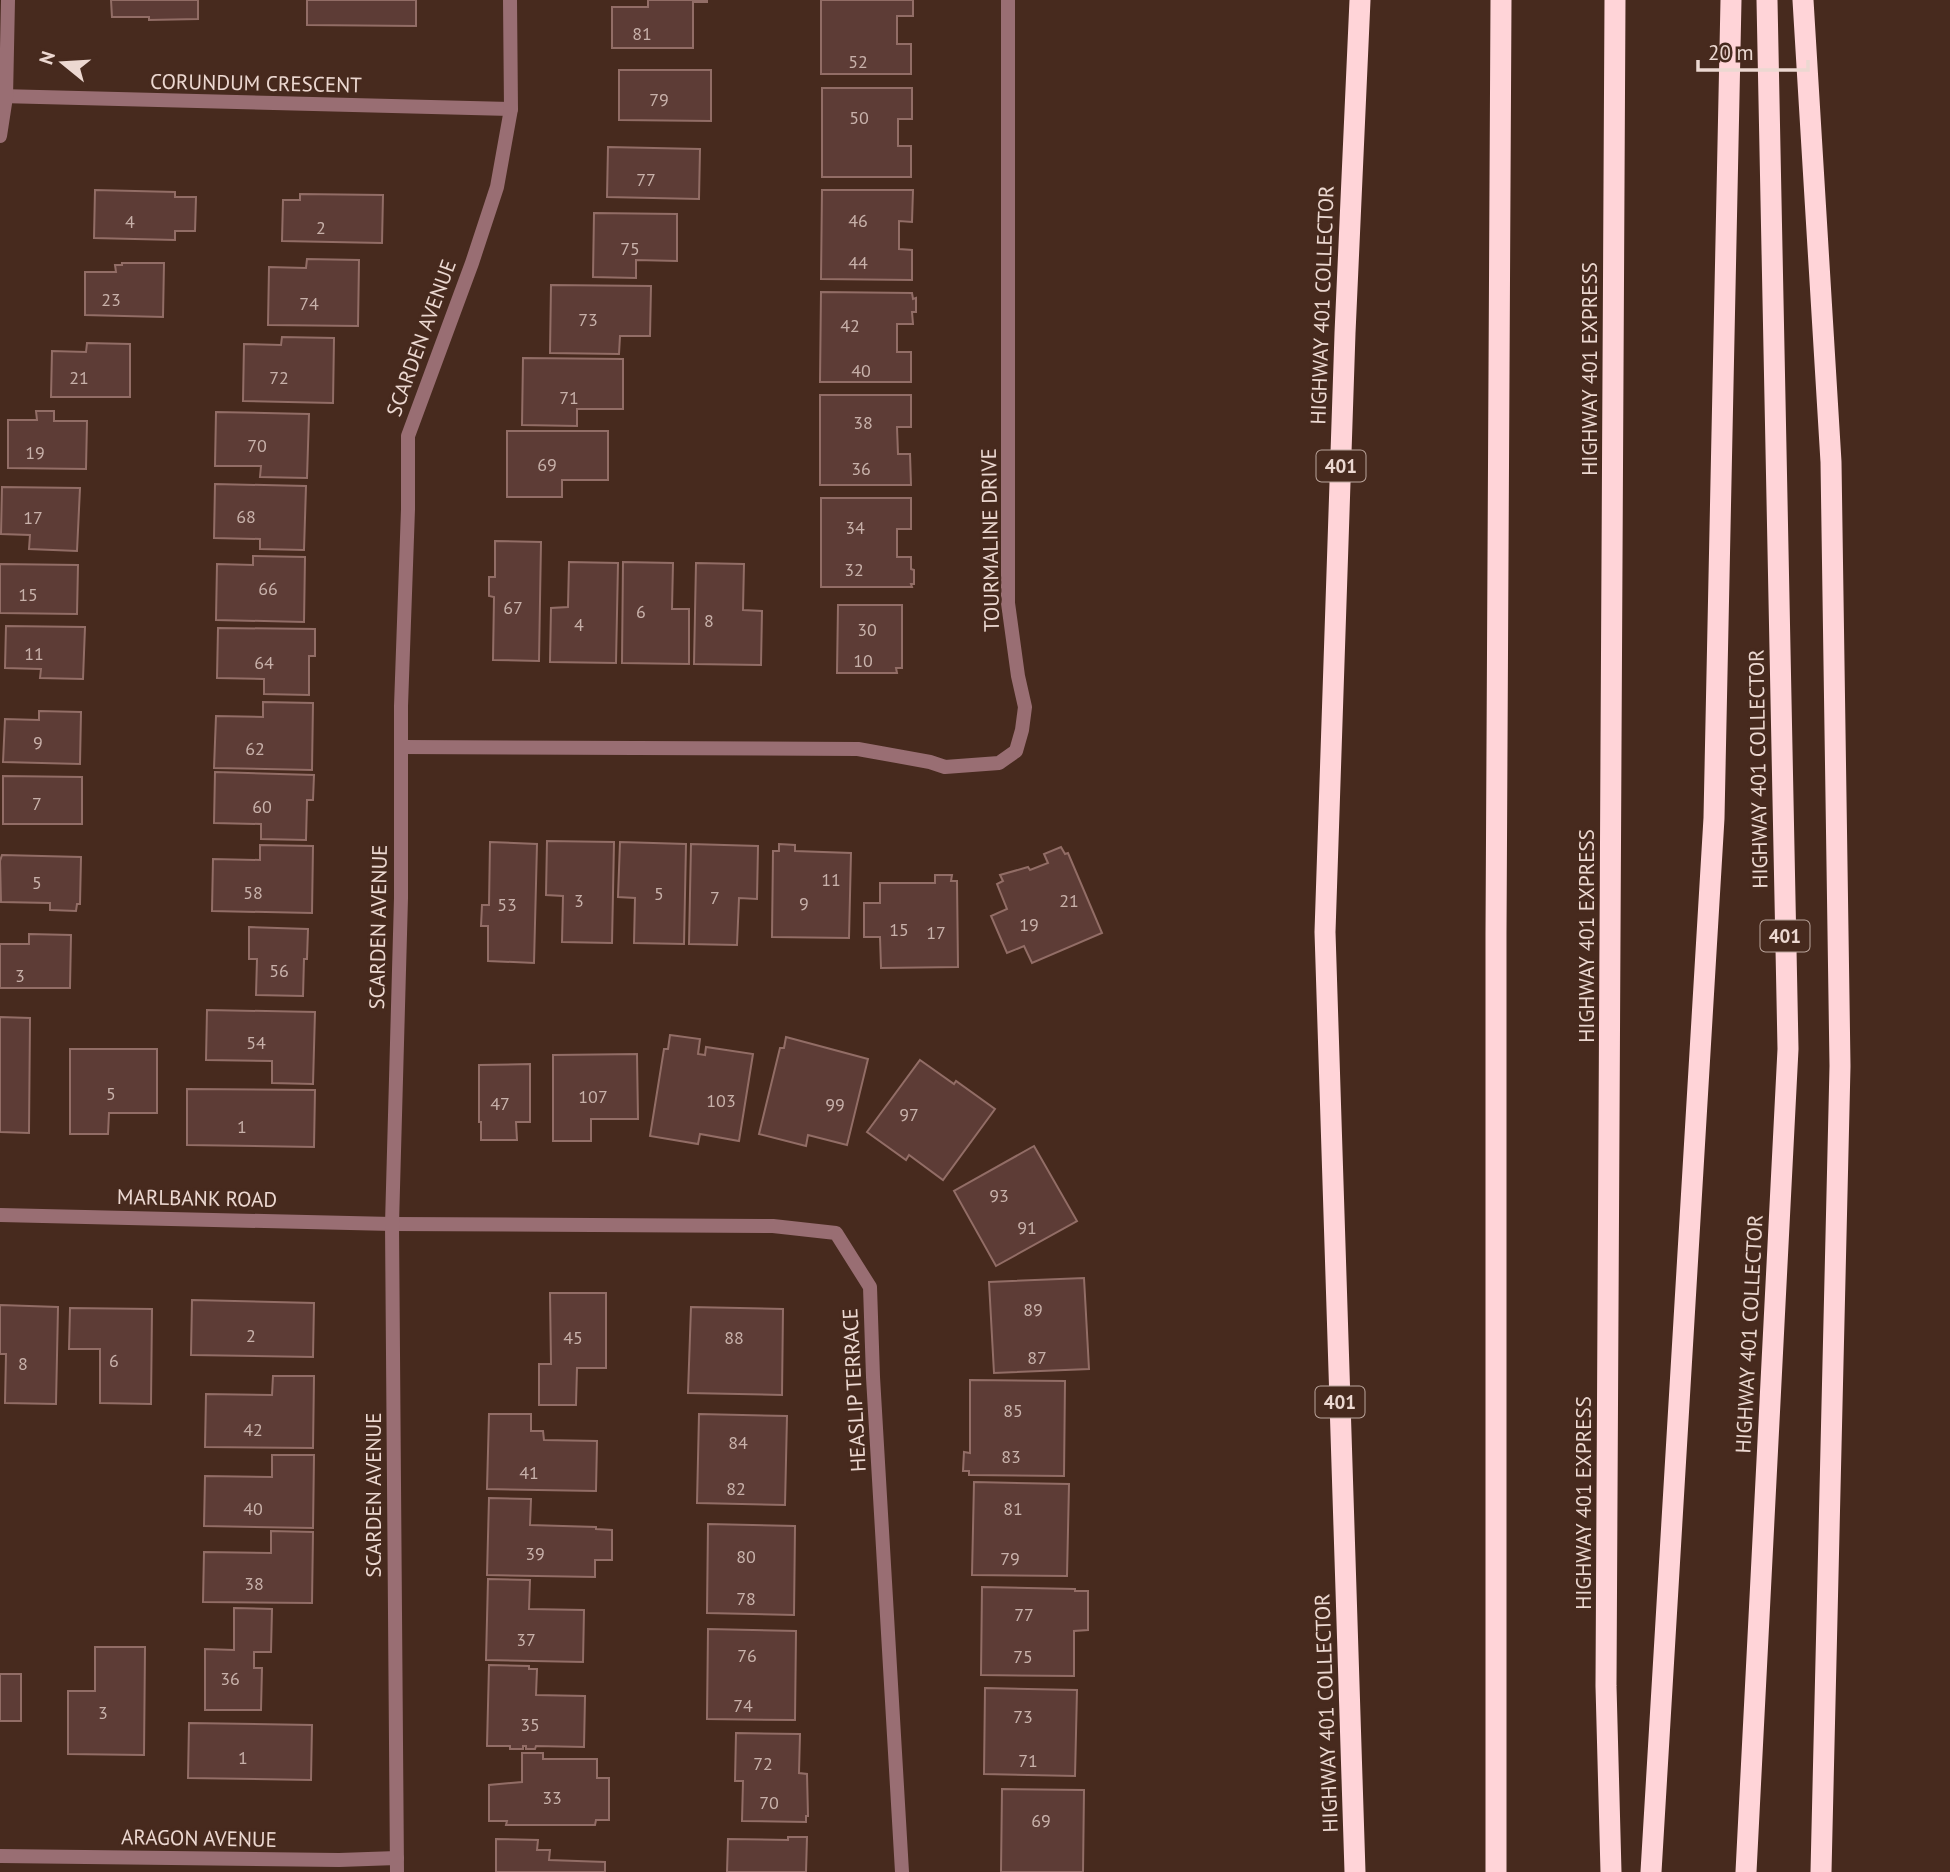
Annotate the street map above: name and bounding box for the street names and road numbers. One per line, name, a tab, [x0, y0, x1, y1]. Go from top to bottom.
street label: CORUNDUM CRESCENT	[150, 68, 362, 98]
street label: HIGHWAY 401 COLLECTOR	[1304, 185, 1340, 425]
street label: SCARDEN AVENUE	[380, 256, 462, 420]
street label: HIGHWAY 401 EXPRESS	[1576, 262, 1603, 476]
street label: TOURMALINE DRIVE	[975, 448, 1005, 632]
road number: 401	[1316, 450, 1366, 481]
street label: HIGHWAY 401 COLLECTOR	[1742, 649, 1774, 889]
street label: HIGHWAY 401 EXPRESS	[1573, 829, 1600, 1043]
street label: SCARDEN AVENUE	[363, 844, 393, 1010]
road number: 401	[1760, 920, 1810, 952]
street label: MARLBANK ROAD	[117, 1183, 277, 1213]
street label: HIGHWAY 401 COLLECTOR	[1729, 1214, 1769, 1454]
street label: HEASLIP TERRACE	[836, 1307, 872, 1473]
road number: 401	[1316, 1386, 1364, 1418]
street label: HIGHWAY 401 EXPRESS	[1570, 1396, 1597, 1610]
street label: SCARDEN AVENUE	[360, 1413, 387, 1578]
street label: HIGHWAY 401 COLLECTOR	[1308, 1593, 1344, 1833]
street label: ARAGON AVENUE	[121, 1823, 277, 1853]

